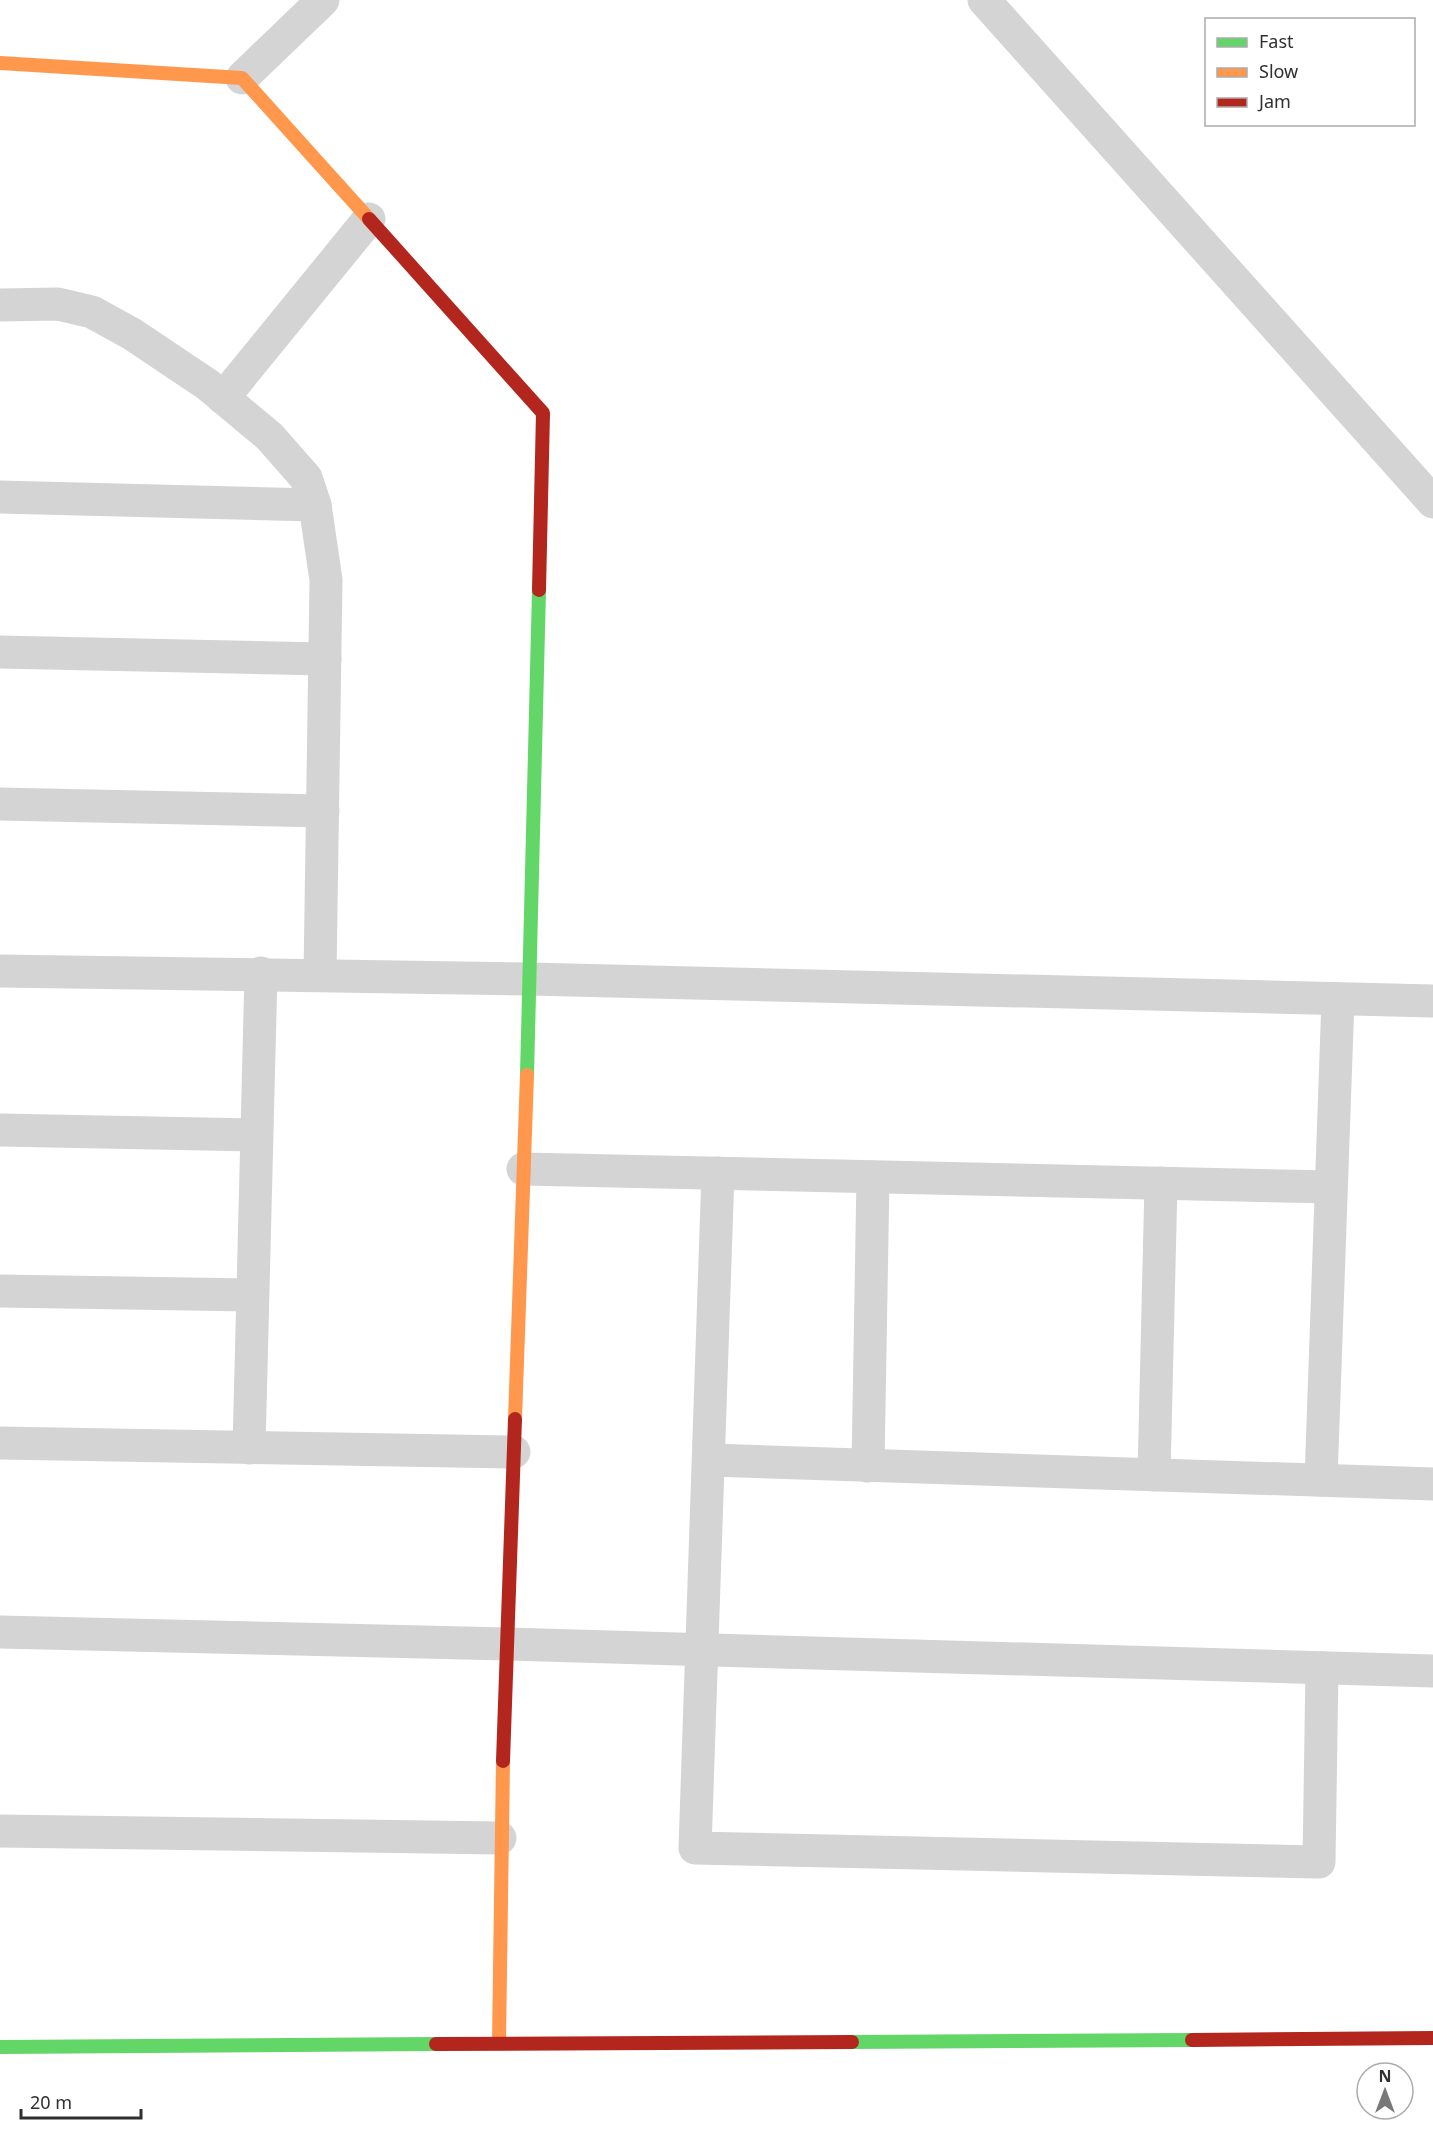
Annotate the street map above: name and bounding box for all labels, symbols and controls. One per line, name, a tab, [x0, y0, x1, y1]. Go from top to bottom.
legend	[1205, 18, 1415, 126]
text: Fast	[1259, 29, 1294, 53]
text: Slow	[1259, 59, 1298, 83]
text: Jam	[1257, 89, 1291, 113]
north arrow	[1355, 2061, 1415, 2121]
text: N	[1378, 2065, 1392, 2087]
scale bar	[21, 2082, 141, 2120]
text: 20 m	[30, 2090, 72, 2114]

